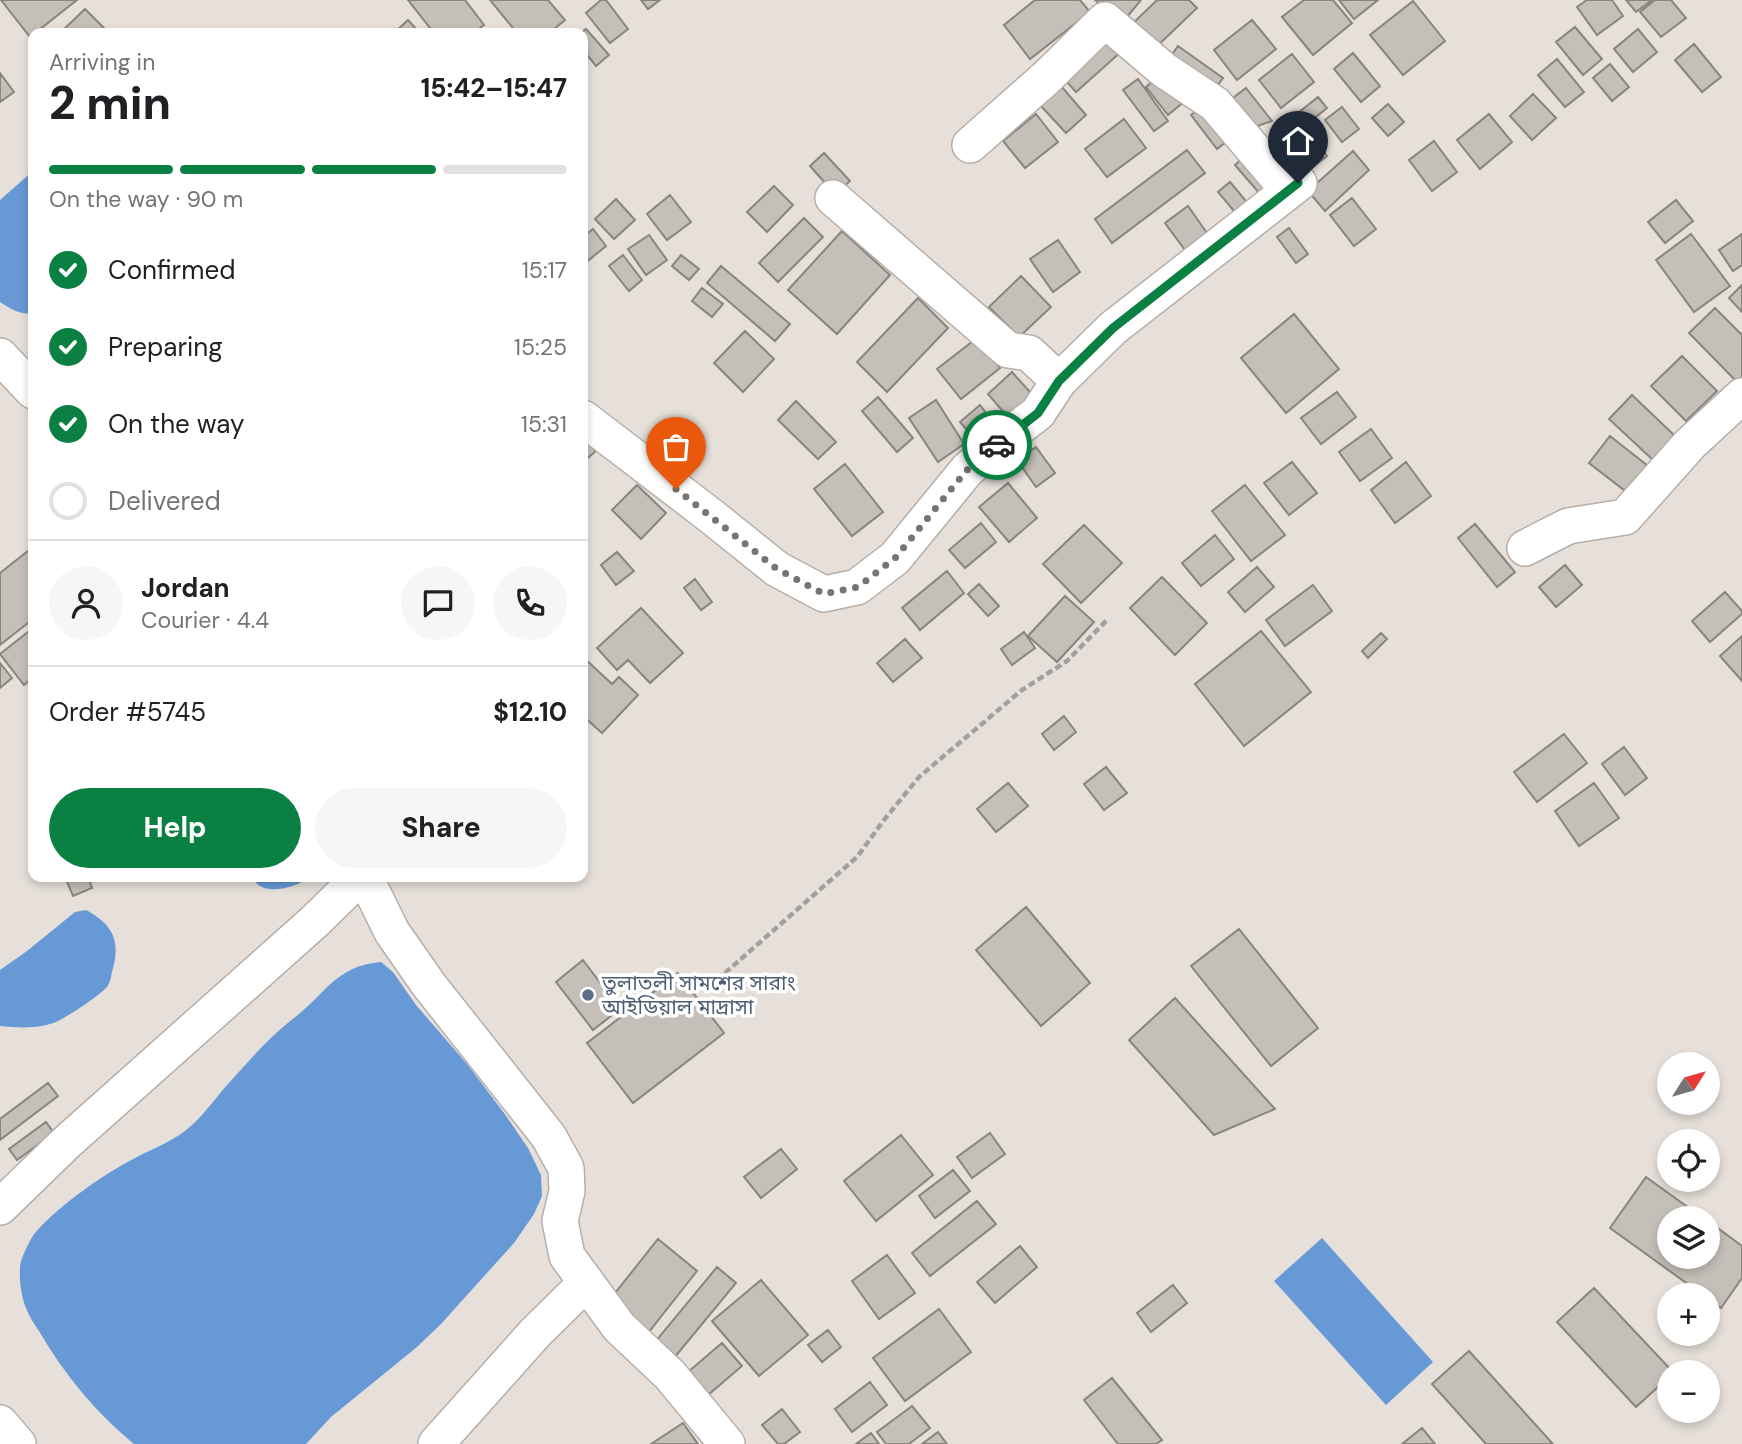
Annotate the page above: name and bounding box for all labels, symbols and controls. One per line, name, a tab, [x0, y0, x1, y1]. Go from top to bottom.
text: Arriving in	[49, 47, 155, 77]
text: 15:42–15:47	[421, 71, 567, 105]
text: 2 min	[49, 73, 171, 133]
pin	[1268, 111, 1328, 183]
icon: home	[1279, 122, 1317, 160]
text: On the way · 90 m	[49, 184, 243, 214]
icon: check	[49, 251, 87, 289]
text: Confirmed	[108, 253, 235, 287]
text: 15:17	[522, 255, 567, 285]
icon: check	[49, 328, 87, 366]
text: Preparing	[108, 330, 223, 364]
text: 15:25	[514, 332, 567, 362]
icon: check	[49, 405, 87, 443]
text: On the way	[108, 407, 244, 441]
text: 15:31	[521, 409, 567, 439]
courier	[962, 410, 1032, 480]
pin	[646, 417, 706, 489]
icon: car	[978, 426, 1016, 464]
icon: bag	[657, 428, 695, 466]
text: Delivered	[108, 484, 221, 518]
button: person	[49, 566, 123, 640]
button: chat	[401, 566, 475, 640]
button: phone	[493, 566, 567, 640]
text: Jordan	[141, 571, 230, 605]
text: Courier · 4.4	[141, 605, 269, 635]
text: Order #5745	[49, 695, 206, 729]
text: $12.10	[493, 695, 567, 729]
button: Help	[49, 788, 301, 868]
button: Share	[315, 788, 567, 868]
place label: তুলাতলী সামশের সারাং আইডিয়াল মাদ্রাসা	[601, 969, 796, 1021]
marker: তুলাতলী সামশের সারাং আইডিয়াল মাদ্রাসা	[580, 987, 596, 1003]
north arrow	[1657, 1052, 1720, 1115]
map controls	[1657, 1052, 1720, 1423]
button: locate	[1657, 1129, 1720, 1192]
button: layers	[1657, 1206, 1720, 1269]
button: +	[1657, 1283, 1720, 1346]
button: −	[1657, 1360, 1720, 1423]

